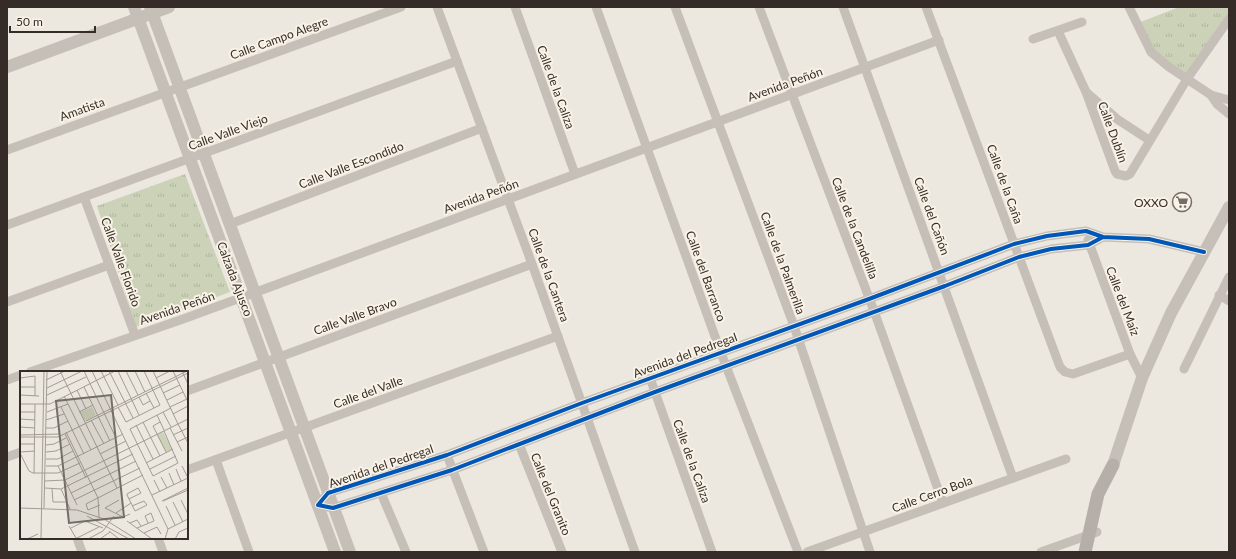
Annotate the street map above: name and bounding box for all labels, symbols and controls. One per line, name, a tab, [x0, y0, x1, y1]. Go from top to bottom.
scale bar	[10, 8, 95, 34]
street label: Calle Campo Alegre	[228, 13, 330, 63]
text: 50 m	[16, 14, 43, 29]
street label: Calle de la Caliza	[534, 43, 578, 131]
street label: Avenida Peñón	[745, 63, 825, 105]
street label: Amatista	[57, 94, 107, 124]
street label: Calle Dublín	[1095, 99, 1131, 165]
street label: Calle Valle Viejo	[186, 111, 270, 153]
street label: Calle Valle Escondido	[296, 138, 406, 192]
street label: Calle de la Caña	[984, 142, 1026, 226]
street label: Avenida Peñón	[441, 175, 521, 217]
street label: Calle de la Candelilla	[829, 175, 881, 281]
street label: Calle del Cañón	[911, 175, 953, 257]
supermarket icon: OXXO	[1171, 191, 1193, 213]
place label: OXXO	[1134, 195, 1168, 210]
street label: Calle de la Palmerilla	[757, 210, 809, 316]
street label: Calle Valle Florido	[98, 215, 144, 309]
street label: Calle de la Cantera	[525, 226, 573, 324]
street label: Calle del Barranco	[683, 229, 729, 324]
street label: Calzada Ajusco	[214, 240, 256, 319]
street label: Calle del Maíz	[1103, 264, 1143, 338]
street label: Avenida Peñón	[137, 288, 217, 328]
street label: Calle Valle Bravo	[311, 294, 399, 338]
street label: Avenida del Pedregal	[631, 329, 739, 381]
inset map	[20, 371, 188, 539]
street label: Calle del Valle	[331, 373, 405, 411]
street label: Calle de la Caliza	[670, 417, 714, 505]
street label: Avenida del Pedregal	[327, 441, 435, 491]
street label: Calle del Granito	[528, 451, 574, 538]
street label: Calle Cerro Bola	[890, 472, 974, 516]

